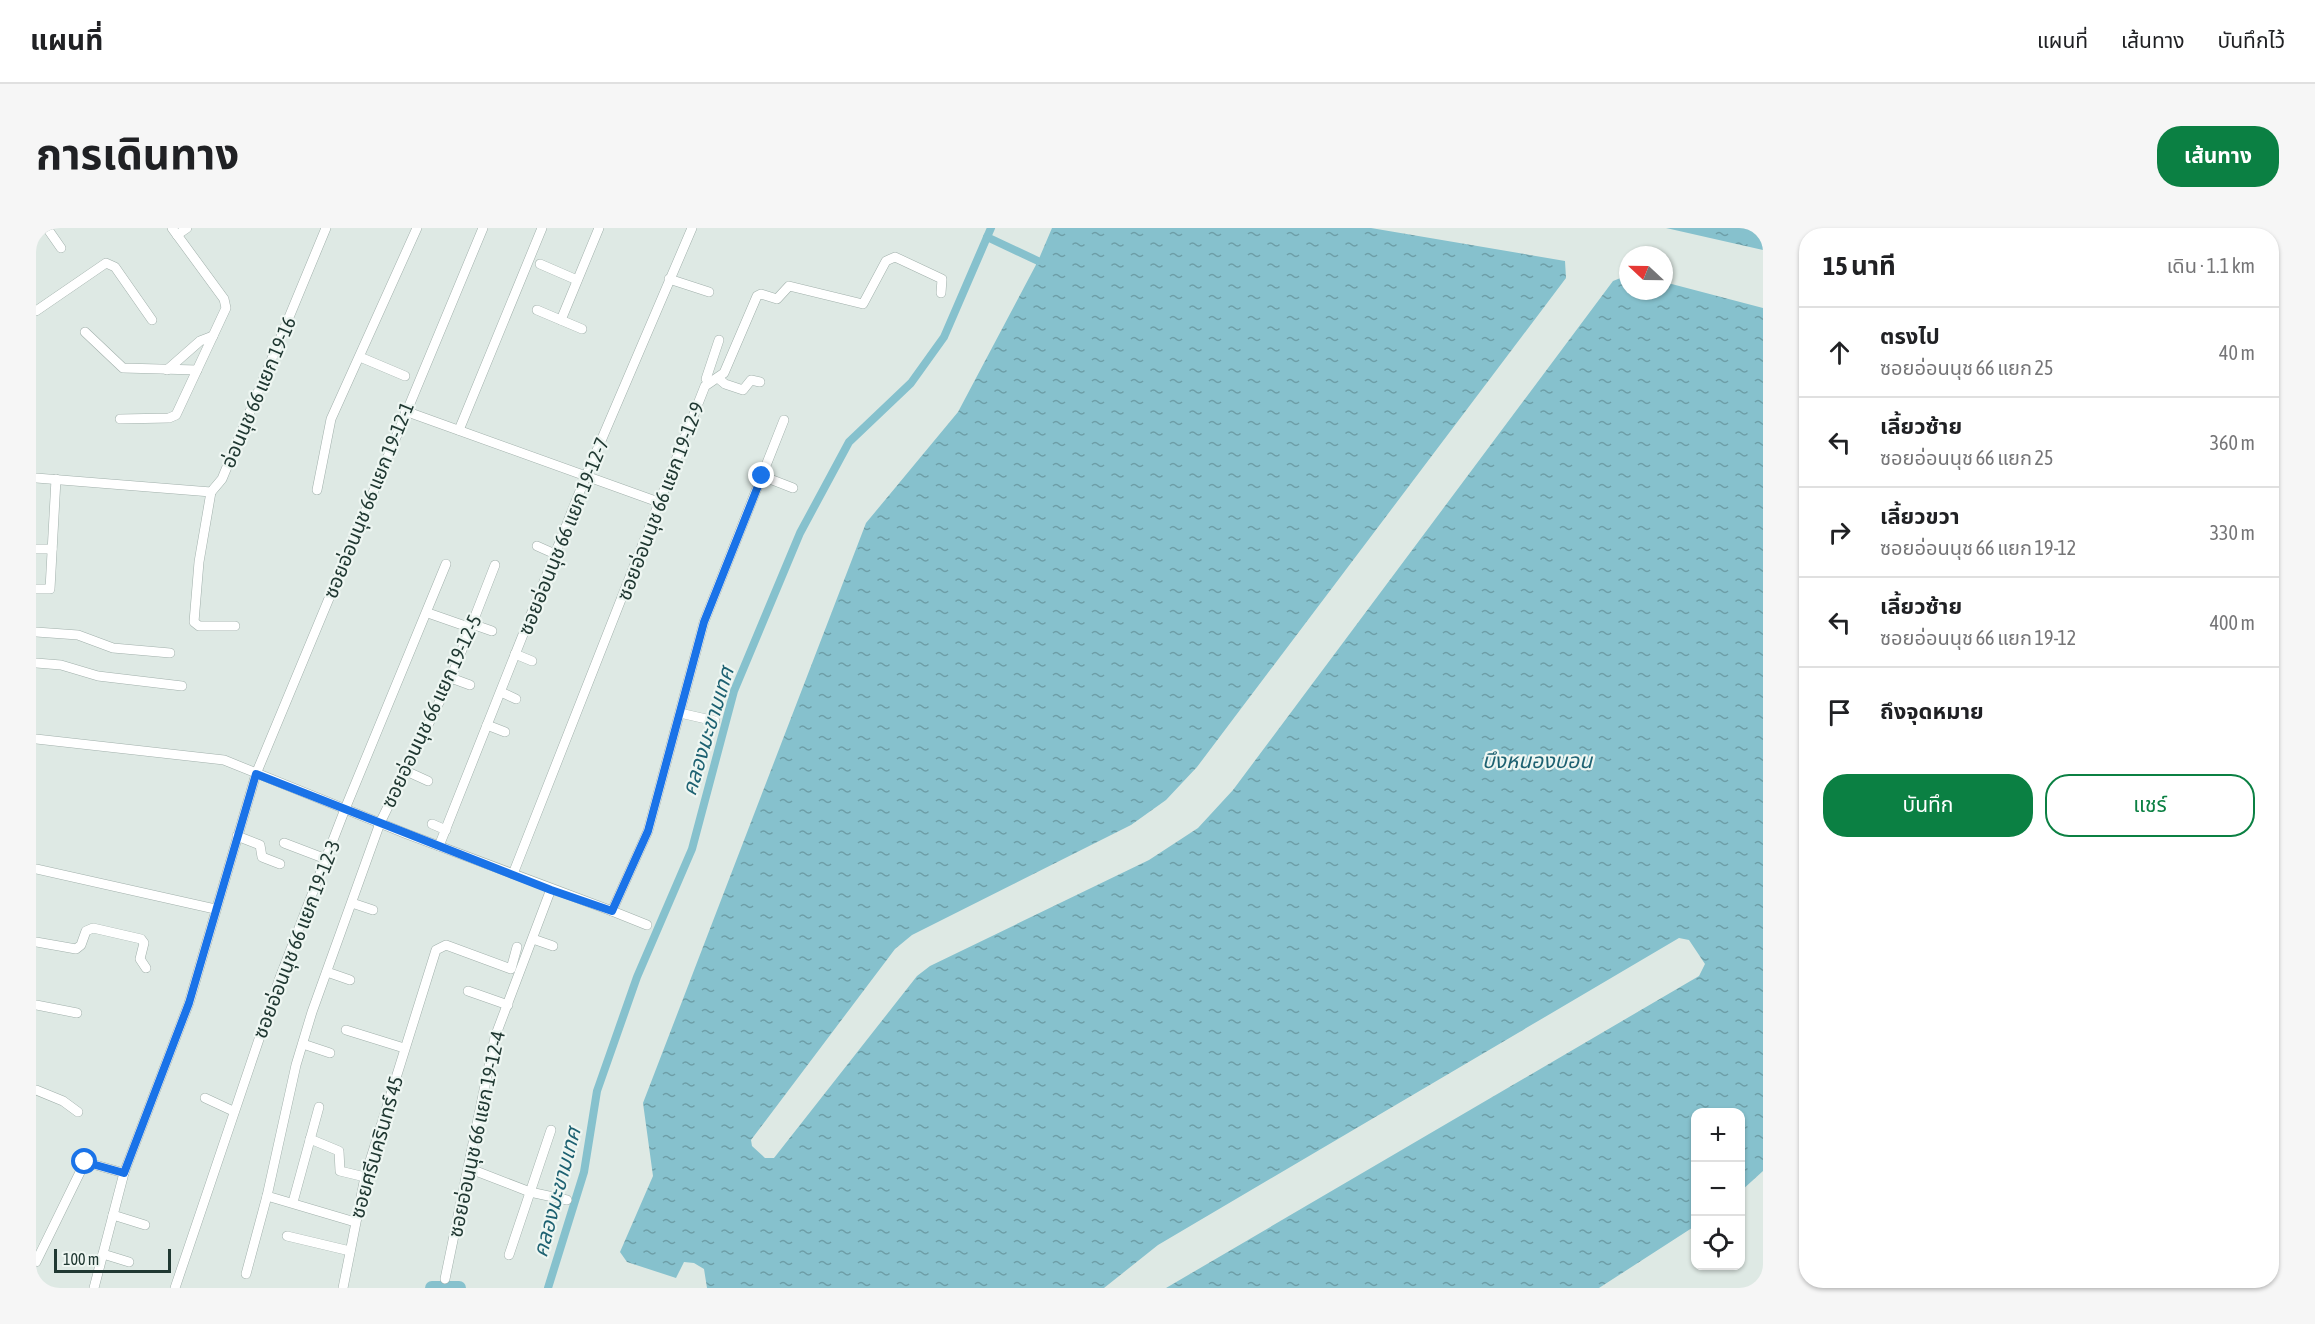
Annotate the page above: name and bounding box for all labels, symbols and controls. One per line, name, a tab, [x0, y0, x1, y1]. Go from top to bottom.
text: แผนที่	[30, 24, 103, 56]
text: แผนที่	[2037, 28, 2088, 52]
text: เส้นทาง	[2121, 28, 2185, 52]
text: บันทึกไว้	[2218, 28, 2285, 52]
button: เส้นทาง	[2157, 126, 2279, 187]
text: การเดินทาง	[36, 130, 239, 178]
north arrow	[1619, 246, 1673, 300]
text: 15 นาที	[1823, 251, 1896, 281]
text: เดิน · 1.1 km	[2167, 254, 2255, 277]
street label: อ่อนนุช 66 แยก 19-16	[216, 313, 301, 471]
text: ตรงไป	[1880, 323, 1940, 349]
icon: ahead	[1823, 336, 1856, 369]
text: 40 m	[2219, 341, 2255, 364]
text: ซอยอ่อนนุช 66 แยก 25	[1880, 356, 2053, 379]
street label: ซอยอ่อนนุช 66 แยก 19-12-1	[318, 399, 419, 602]
street label: ซอยอ่อนนุช 66 แยก 19-12-9	[612, 399, 709, 604]
text: เลี้ยวซ้าย	[1880, 413, 1962, 439]
icon: left	[1823, 426, 1856, 459]
text: 360 m	[2210, 431, 2255, 454]
street label: ซอยอ่อนนุช 66 แยก 19-12-7	[513, 434, 614, 638]
text: ซอยอ่อนนุช 66 แยก 25	[1880, 446, 2053, 469]
route end	[748, 462, 774, 488]
text: เลี้ยวขวา	[1880, 503, 1960, 529]
icon: right	[1823, 516, 1856, 549]
text: 330 m	[2210, 521, 2255, 544]
text: ซอยอ่อนนุช 66 แยก 19-12	[1880, 536, 2076, 559]
text: เลี้ยวซ้าย	[1880, 593, 1962, 619]
icon: left	[1823, 606, 1856, 639]
street label: ซอยอ่อนนุช 66 แยก 19-12-5	[376, 611, 487, 812]
text: 400 m	[2210, 611, 2255, 634]
text: ซอยอ่อนนุช 66 แยก 19-12	[1880, 626, 2076, 649]
water label: คลองมะขามเทศ	[676, 661, 739, 798]
icon: arrive	[1823, 696, 1856, 729]
text: ถึงจุดหมาย	[1880, 698, 1984, 724]
water label: บึงหนองบอน	[1482, 748, 1593, 772]
button: บันทึก	[1823, 774, 2033, 837]
button: แชร์	[2045, 774, 2255, 837]
street label: ซอยอ่อนนุช 66 แยก 19-12-3	[248, 837, 345, 1042]
street label: ซอยอ่อนนุช 66 แยก 19-12-4	[443, 1029, 510, 1240]
street label: ซอยศรีนครินทร์ 45	[345, 1073, 407, 1221]
map controls	[1691, 1108, 1745, 1270]
button: +	[1691, 1108, 1745, 1162]
water label: คลองมะขามเทศ	[527, 1122, 586, 1259]
route start	[71, 1148, 97, 1174]
button: −	[1691, 1162, 1745, 1216]
button: locate	[1691, 1216, 1745, 1270]
scale bar	[54, 1246, 171, 1274]
text: 100 m	[63, 1250, 99, 1268]

